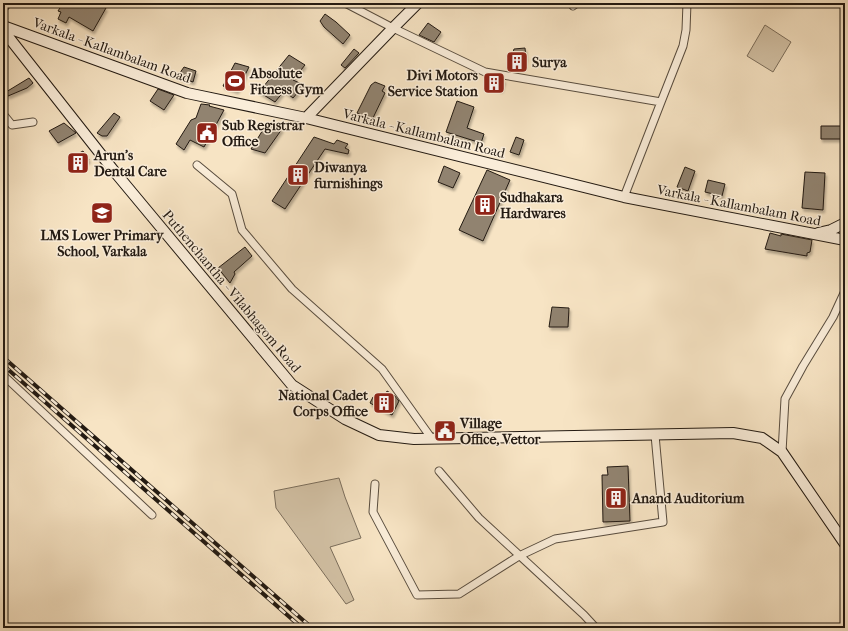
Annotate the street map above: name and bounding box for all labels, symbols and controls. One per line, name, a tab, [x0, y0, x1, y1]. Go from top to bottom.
street label: Varkala - Kallambalam Road	[30, 14, 193, 87]
building icon: Surya	[504, 49, 530, 75]
place label: Surya	[532, 54, 567, 71]
place label: Absolute Fitness Gym	[249, 65, 324, 98]
place label: Divi Motors Service Station	[388, 67, 479, 100]
sports icon: Absolute Fitness Gym	[222, 68, 248, 94]
building icon: Divi Motors Service Station	[481, 70, 507, 96]
street label: Varkala - Kallambalam Road	[340, 105, 507, 162]
place label: Sub Registrar Office	[222, 117, 306, 150]
public building icon: Sub Registrar Office	[194, 120, 220, 146]
place label: Arun's Dental Care	[93, 147, 167, 180]
building icon: Arun's Dental Care	[65, 150, 91, 176]
place label: Diwanya furnishings	[313, 159, 384, 192]
building icon: Diwanya furnishings	[285, 162, 311, 188]
street label: Varkala - Kallambalam Road	[654, 181, 823, 230]
place label: Sudhakara Hardwares	[500, 189, 566, 222]
building icon: Sudhakara Hardwares	[472, 192, 498, 218]
school or university icon: LMS Lower Primary School, Varkala	[89, 200, 115, 226]
street label: Puthenchantha - Vilabhagom Road	[159, 207, 305, 376]
place label: LMS Lower Primary School, Varkala	[41, 227, 165, 260]
place label: National Cadet Corps Office	[278, 387, 369, 420]
building icon: National Cadet Corps Office	[371, 390, 397, 416]
place label: Village Office, Vettor	[459, 415, 542, 448]
public building icon: Village Office, Vettor	[432, 418, 458, 444]
building icon: Anand Auditorium	[603, 485, 629, 511]
place label: Anand Auditorium	[631, 490, 745, 507]

